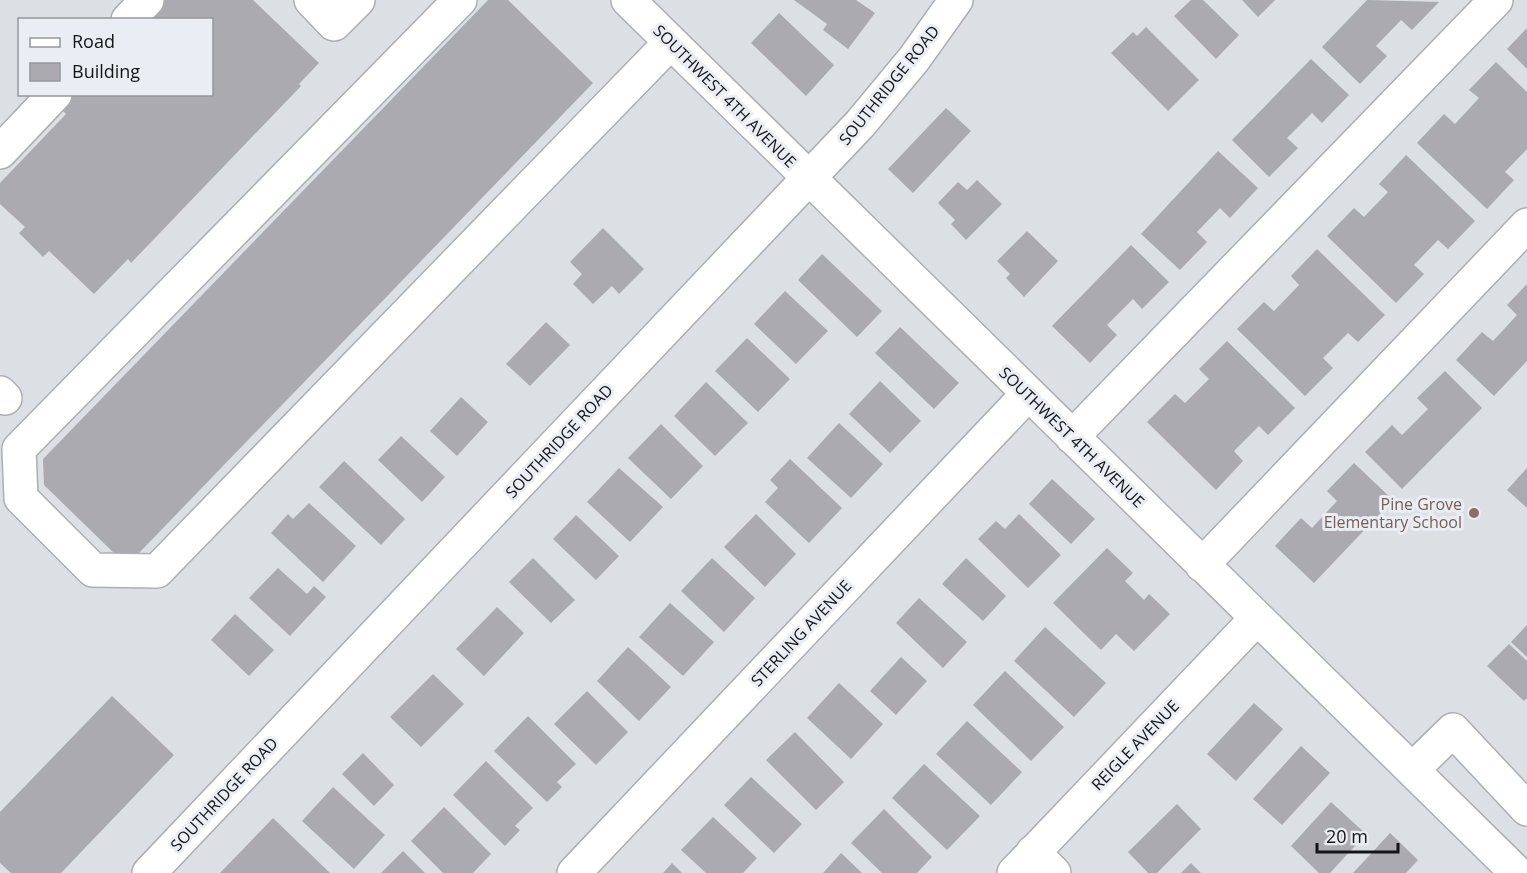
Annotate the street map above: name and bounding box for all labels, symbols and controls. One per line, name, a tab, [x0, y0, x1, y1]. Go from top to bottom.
legend	[18, 18, 213, 96]
street label: SOUTHWEST 4TH AVENUE	[649, 20, 801, 172]
street label: SOUTHRIDGE ROAD	[834, 21, 944, 149]
text: Road	[72, 29, 115, 53]
text: Building	[72, 59, 140, 83]
street label: SOUTHWEST 4TH AVENUE	[995, 362, 1149, 512]
street label: SOUTHRIDGE ROAD	[500, 379, 618, 503]
place label: Pine Grove Elementary School	[1324, 493, 1462, 533]
marker: Pine Grove Elementary School	[1467, 506, 1481, 520]
street label: STERLING AVENUE	[746, 575, 856, 691]
street label: REIGLE AVENUE	[1086, 695, 1184, 795]
street label: SOUTHRIDGE ROAD	[165, 732, 283, 856]
scale bar	[1317, 816, 1398, 854]
text: 20 m	[1326, 824, 1368, 848]

